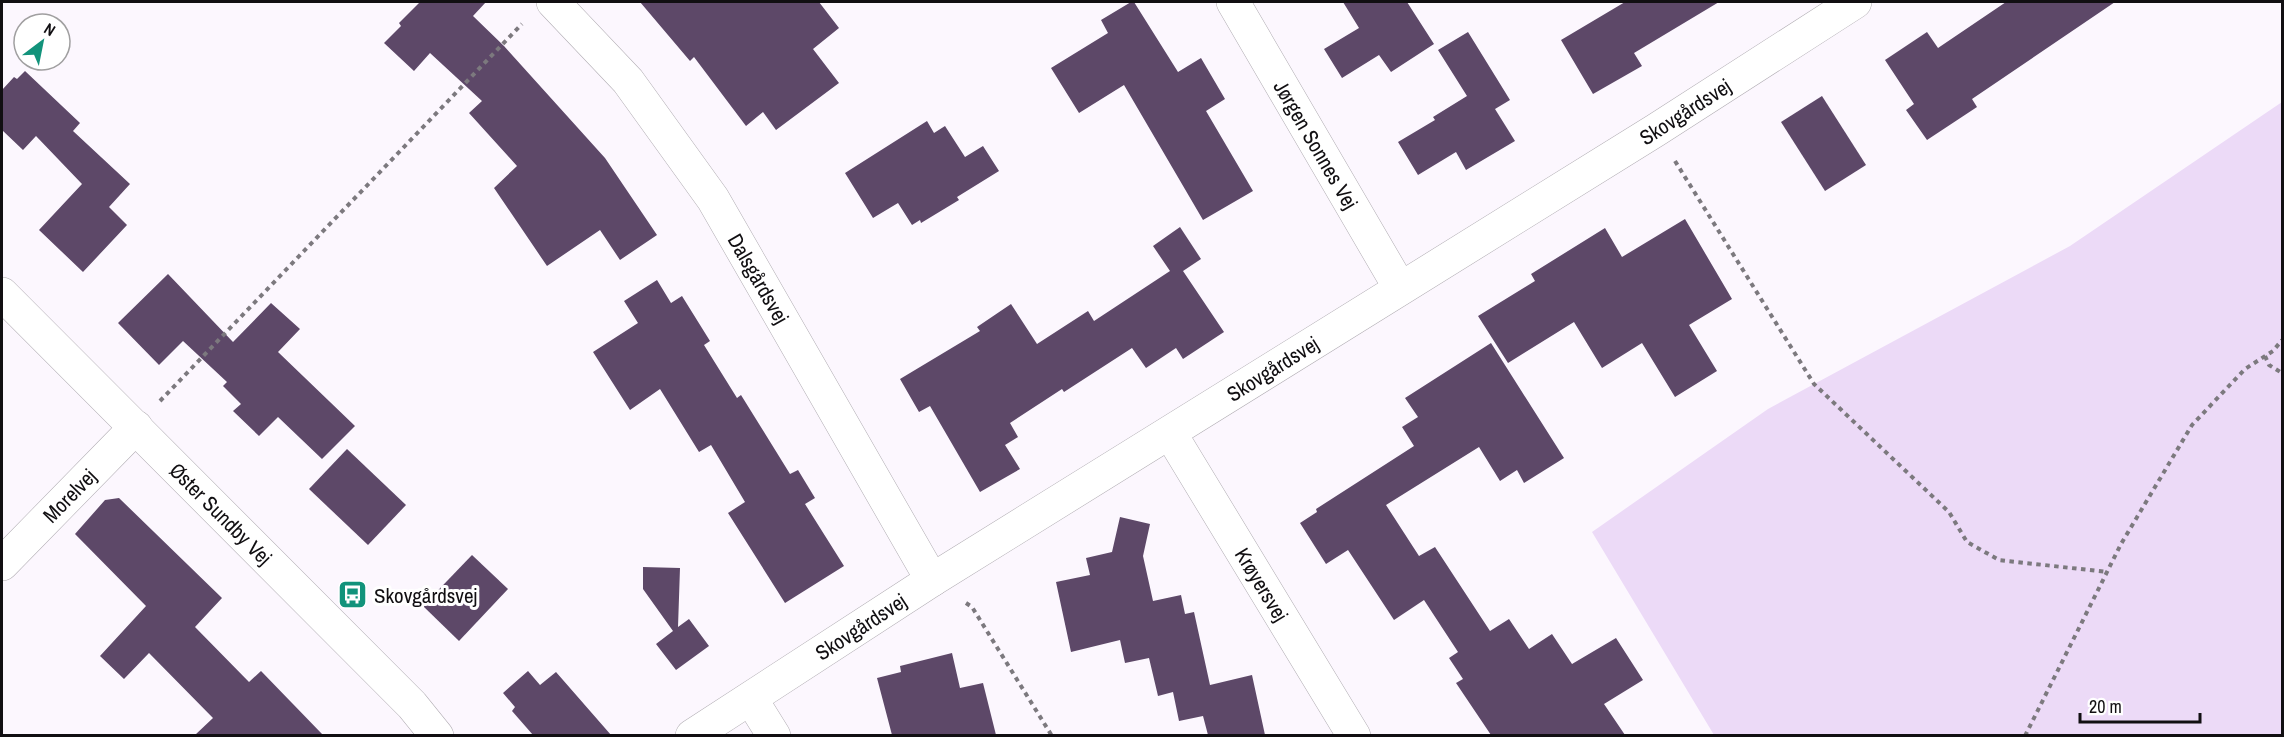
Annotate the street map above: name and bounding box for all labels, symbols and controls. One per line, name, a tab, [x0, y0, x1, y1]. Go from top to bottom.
north arrow	[12, 12, 72, 72]
text: N	[40, 17, 60, 41]
street label: Skovgårdsvej	[1634, 71, 1736, 152]
street label: Jørgen Sonnes Vej	[1267, 75, 1365, 214]
street label: Dalsgårdsvej	[721, 228, 796, 329]
street label: Skovgårdsvej	[1221, 329, 1324, 408]
street label: Øster Sundby Vej	[163, 456, 279, 571]
street label: Morelvej	[36, 462, 102, 529]
street label: Krøyersvej	[1228, 542, 1295, 627]
bus stop icon: Skovgårdsvej	[337, 579, 369, 611]
place label: Skovgårdsvej	[374, 581, 477, 610]
street label: Skovgårdsvej	[809, 586, 912, 667]
scale bar	[2080, 686, 2200, 724]
text: 20 m	[2089, 694, 2122, 719]

